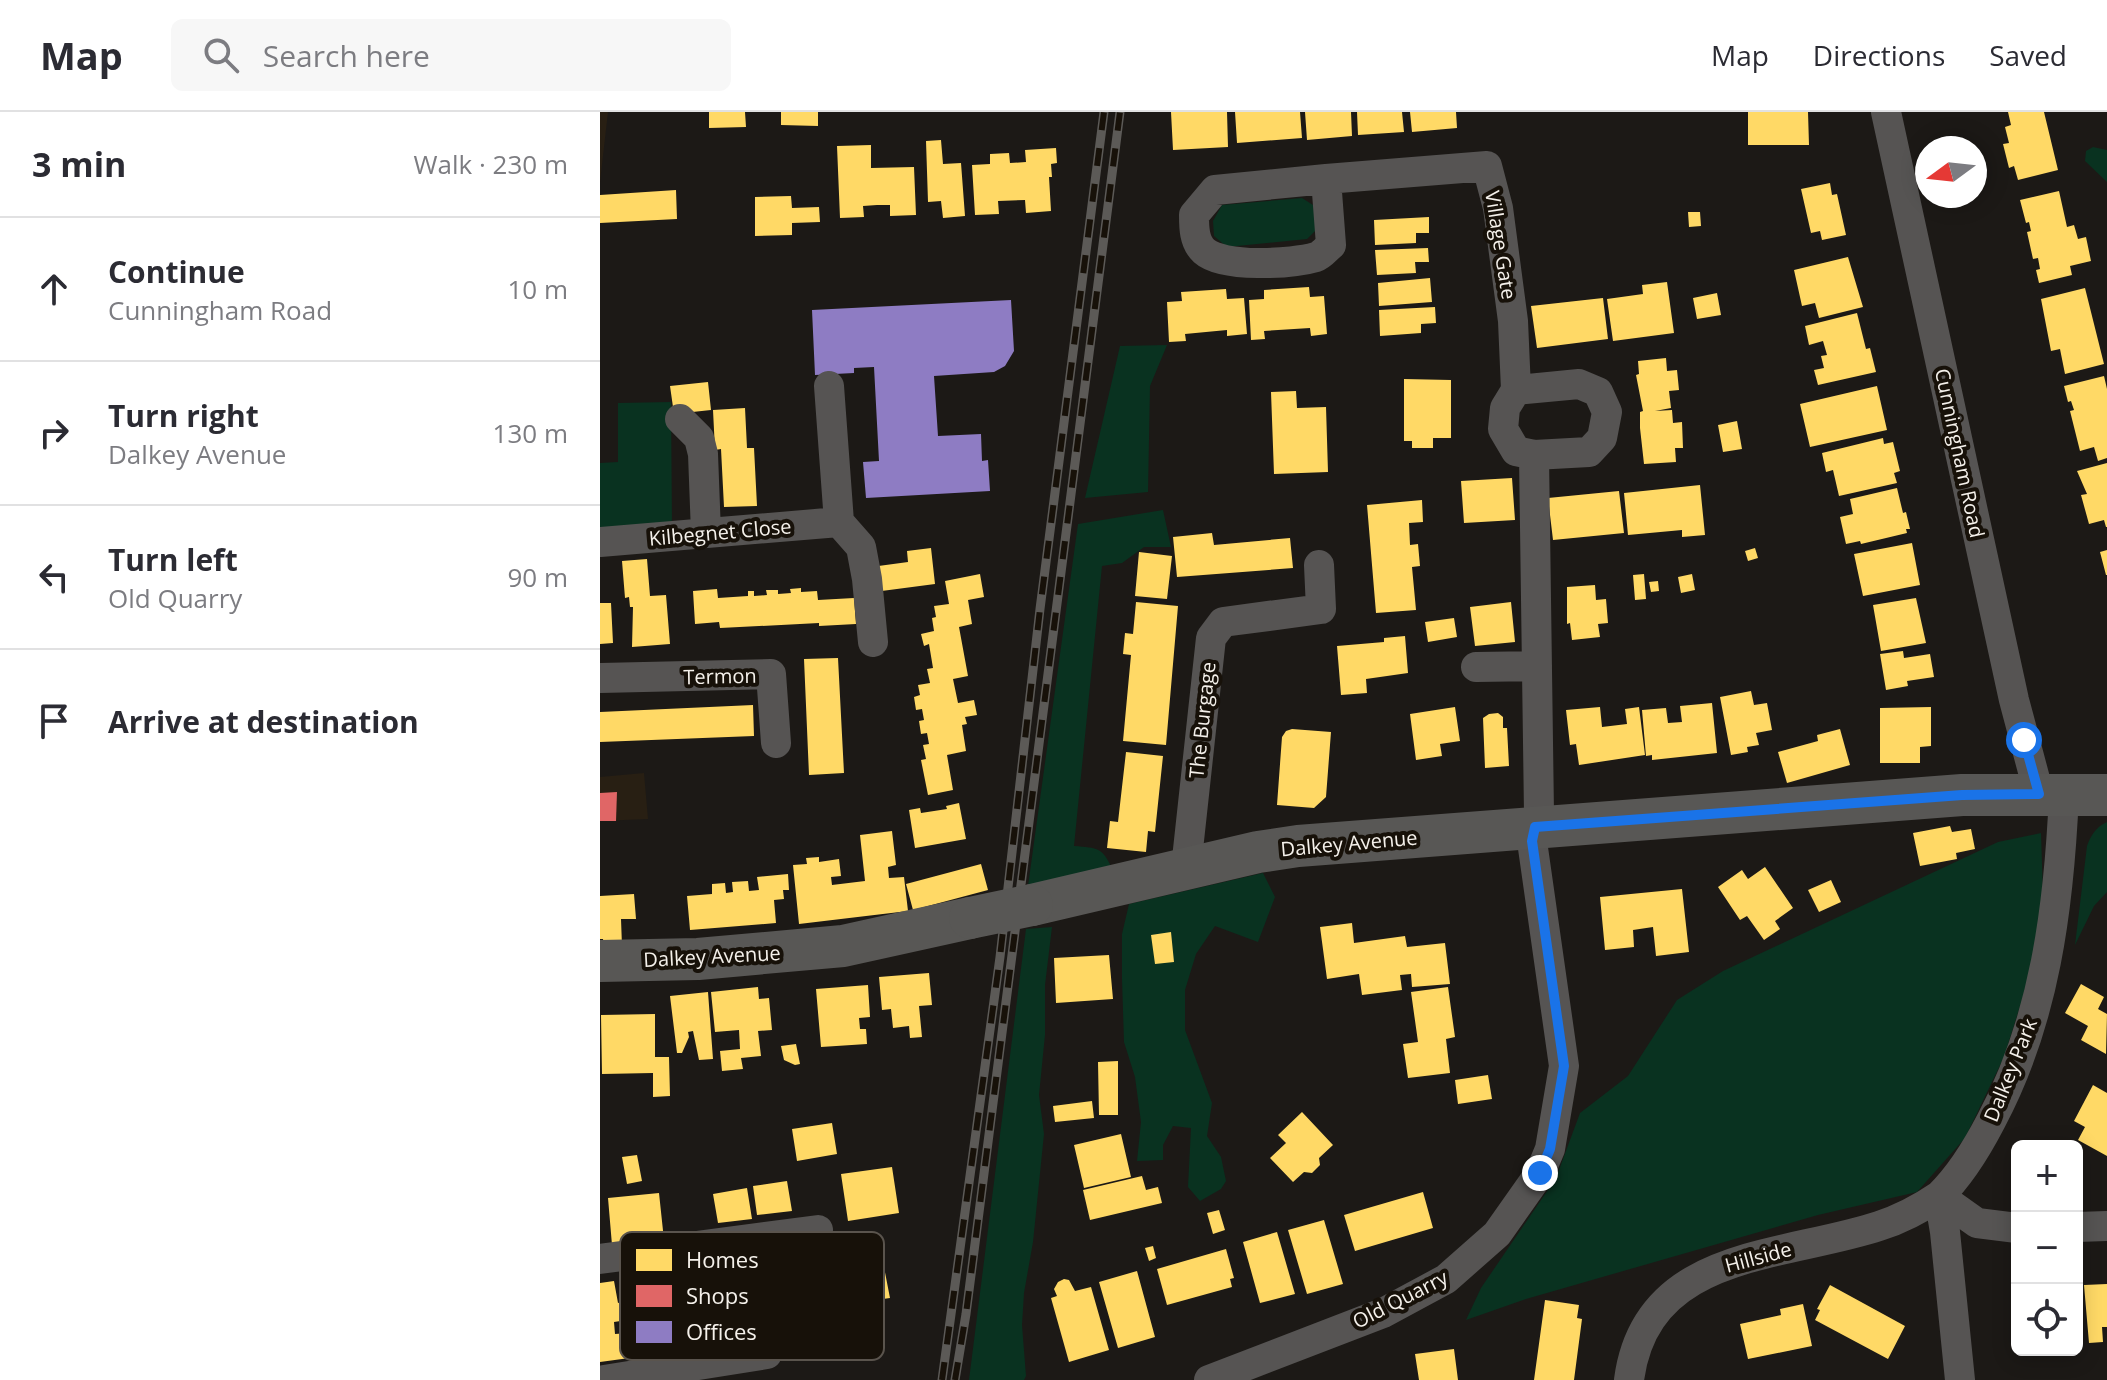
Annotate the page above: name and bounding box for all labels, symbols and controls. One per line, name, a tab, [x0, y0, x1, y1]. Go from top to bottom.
search box	[171, 19, 731, 91]
text: Map	[40, 29, 123, 81]
icon: search	[199, 33, 243, 77]
text: Search here	[263, 35, 430, 76]
text: Map	[1711, 36, 1769, 74]
text: Directions	[1813, 36, 1945, 74]
text: Saved	[1989, 36, 2067, 74]
north arrow	[1915, 136, 1987, 208]
text: 3 min	[32, 141, 126, 187]
text: Walk · 230 m	[414, 146, 568, 182]
street label: Village Gate	[1479, 189, 1523, 301]
text: Continue	[108, 251, 245, 292]
icon: ahead	[32, 267, 76, 311]
text: 10 m	[507, 271, 568, 307]
text: Cunningham Road	[108, 292, 332, 328]
street label: Cunningham Road	[1929, 366, 1991, 540]
text: Turn right	[108, 395, 259, 436]
icon: right	[32, 411, 76, 455]
text: 130 m	[493, 415, 568, 451]
text: Dalkey Avenue	[108, 436, 286, 472]
street label: Kilbegnet Close	[648, 512, 792, 552]
text: Turn left	[108, 539, 238, 580]
icon: left	[32, 555, 76, 599]
text: 90 m	[507, 559, 568, 595]
text: Old Quarry	[108, 580, 242, 616]
street label: The Burgage	[1182, 660, 1222, 780]
street label: Termon	[683, 662, 757, 690]
icon: arrive	[32, 699, 76, 743]
text: Arrive at destination	[108, 701, 419, 742]
route start	[2006, 722, 2042, 758]
street label: Dalkey Avenue	[1279, 824, 1419, 862]
street label: Dalkey Avenue	[643, 939, 781, 973]
street label: Dalkey Park	[1977, 1014, 2043, 1126]
map controls	[2011, 1140, 2083, 1356]
button: +	[2011, 1140, 2083, 1212]
route end	[1522, 1155, 1558, 1191]
button: −	[2011, 1212, 2083, 1284]
legend	[620, 1232, 884, 1360]
street label: Hillside	[1722, 1235, 1794, 1279]
text: Homes	[686, 1244, 759, 1274]
street label: Old Quarry	[1348, 1263, 1453, 1334]
text: Shops	[686, 1280, 749, 1310]
button: locate	[2011, 1284, 2083, 1356]
text: Offices	[686, 1316, 757, 1346]

